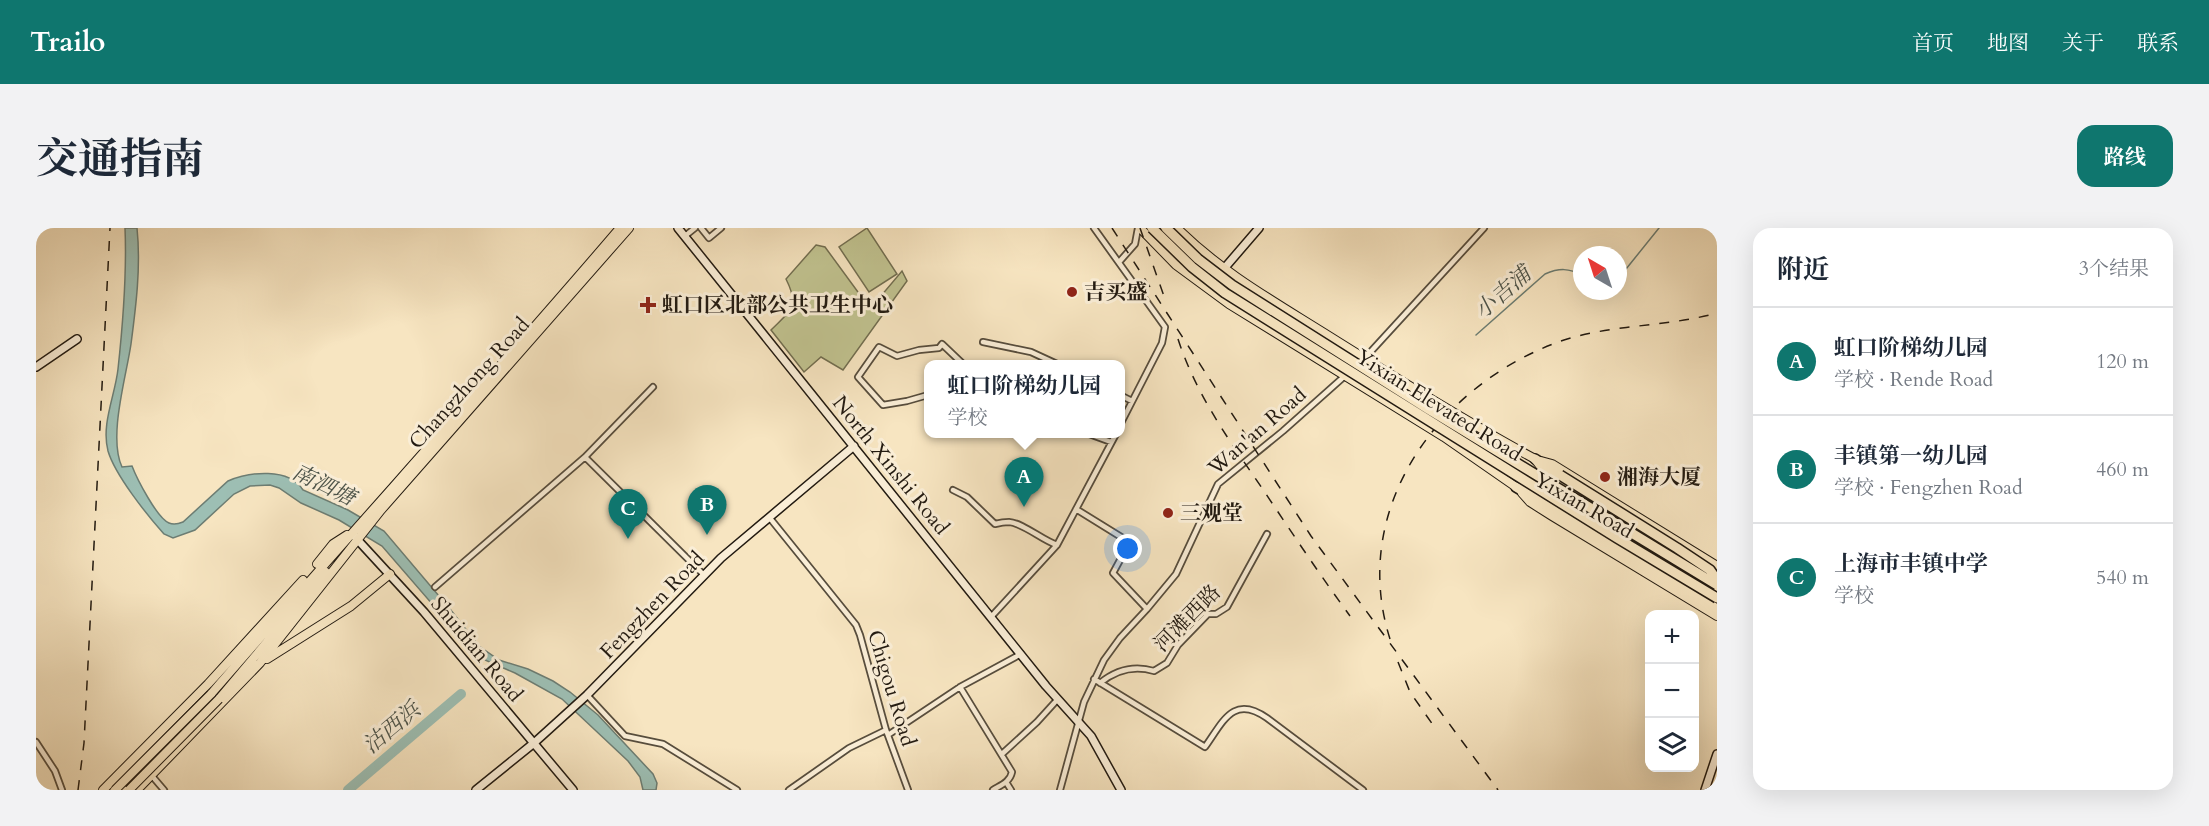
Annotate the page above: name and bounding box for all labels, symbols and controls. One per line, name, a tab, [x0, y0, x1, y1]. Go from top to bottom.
text: Trailo	[30, 23, 105, 61]
text: 首页	[1912, 29, 1954, 58]
text: 地图	[1987, 29, 2029, 58]
text: 关于	[2062, 29, 2104, 58]
text: 联系	[2137, 29, 2179, 58]
button: 路线	[2077, 125, 2173, 187]
text: 交通指南	[36, 131, 204, 188]
north arrow	[1573, 246, 1627, 300]
text: 附近	[1777, 252, 1829, 287]
text: 3个结果	[2079, 255, 2149, 282]
water label: 小吉浦	[1468, 258, 1540, 326]
place label: 吉买盛	[1084, 278, 1147, 307]
marker: 吉买盛	[1065, 285, 1079, 299]
place label: 虹口区北部公共卫生中心	[662, 291, 893, 320]
marker: 虹口区北部公共卫生中心	[639, 296, 657, 314]
street label: Changzhong Road	[402, 311, 536, 456]
text: 虹口阶梯幼儿园	[1834, 333, 1988, 363]
street label: Yixian Elevated Road	[1350, 342, 1528, 468]
text: A	[1789, 348, 1804, 375]
text: 120 m	[2096, 348, 2149, 375]
popup	[924, 360, 1125, 438]
text: 学校 · Rende Road	[1834, 366, 1993, 393]
text: 虹口阶梯幼儿园	[947, 371, 1102, 401]
street label: Wan'an Road	[1201, 380, 1313, 483]
street label: North Xinshi Road	[825, 390, 956, 541]
text: 学校	[947, 404, 987, 431]
text: 丰镇第一幼儿园	[1834, 441, 1988, 471]
text: B	[1789, 456, 1804, 483]
text: 460 m	[2096, 456, 2149, 483]
water label: 南泗塘	[287, 457, 362, 514]
pin: A	[1004, 458, 1044, 507]
place label: 湘海大厦	[1617, 463, 1701, 492]
street label: Yixian Road	[1529, 465, 1639, 546]
marker: 湘海大厦	[1598, 470, 1612, 484]
text: 学校 · Fengzhen Road	[1834, 474, 2023, 501]
pin: B	[688, 486, 726, 535]
pin: C	[608, 490, 648, 539]
place label: 三观堂	[1180, 499, 1243, 528]
marker: 三观堂	[1161, 506, 1175, 520]
your location	[1113, 534, 1142, 563]
street label: Fengzhen Road	[594, 545, 711, 666]
text: 上海市丰镇中学	[1834, 549, 1988, 579]
text: C	[1789, 564, 1804, 591]
text: 540 m	[2096, 564, 2149, 591]
street label: 河滩西路	[1147, 578, 1227, 658]
text: 学校	[1834, 582, 1874, 609]
street label: Shuidian Road	[424, 590, 529, 708]
map controls	[1645, 610, 1699, 772]
button: +	[1645, 610, 1699, 664]
street label: Chigou Road	[860, 627, 923, 750]
button: −	[1645, 664, 1699, 718]
water label: 沽西浜	[357, 694, 428, 760]
button: layers	[1645, 718, 1699, 772]

